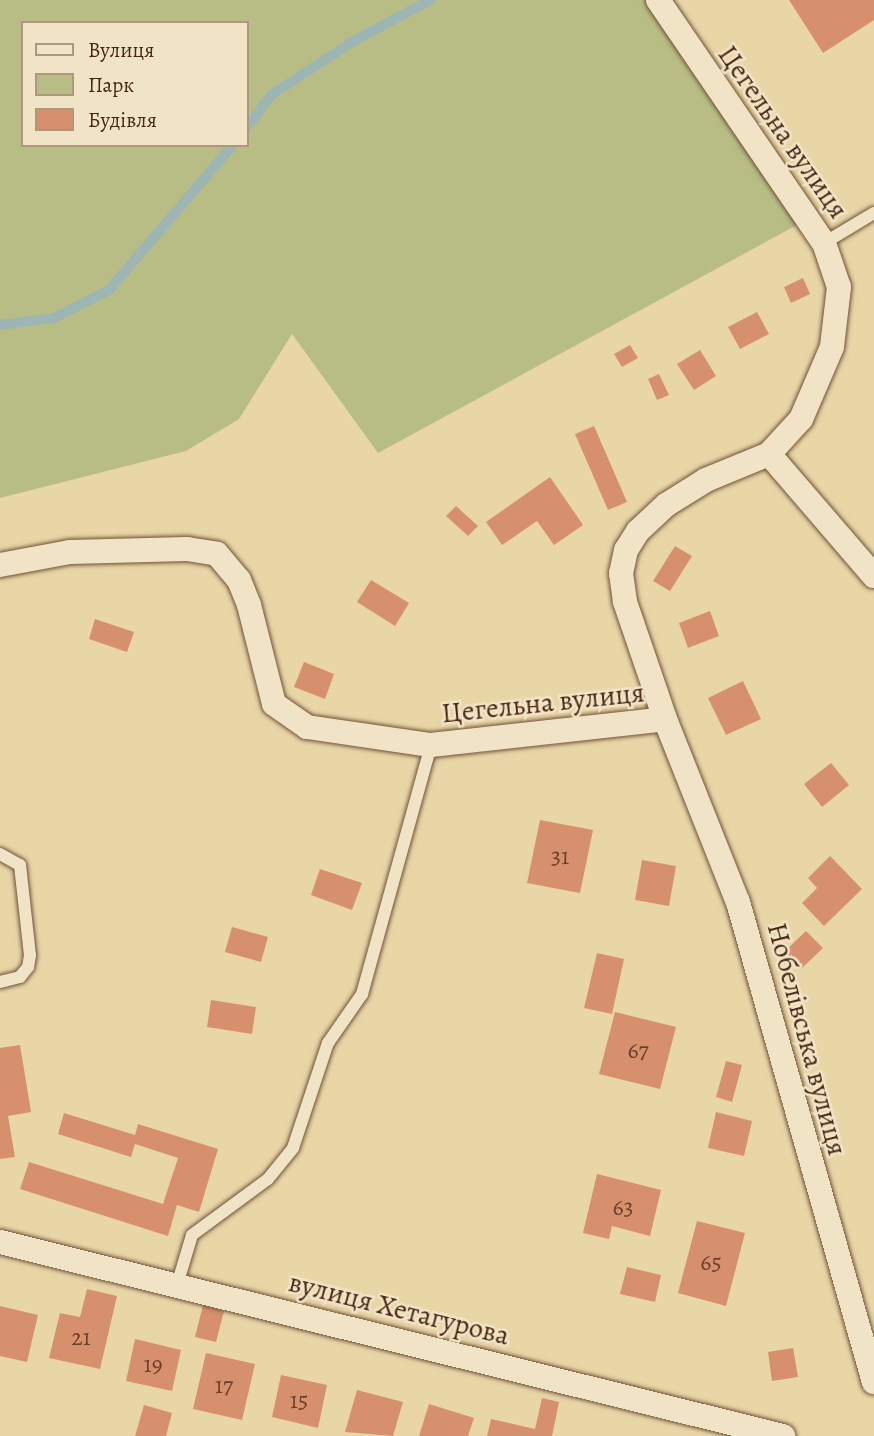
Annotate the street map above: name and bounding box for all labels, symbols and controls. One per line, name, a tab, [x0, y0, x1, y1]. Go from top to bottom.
legend	[21, 21, 248, 147]
text: Вулиця	[88, 36, 154, 64]
street label: Цегельна вулиця	[711, 39, 855, 225]
text: Парк	[88, 71, 134, 99]
text: Будівля	[88, 106, 157, 134]
street label: Цегельна вулиця	[440, 676, 646, 730]
house number: 31	[551, 843, 569, 871]
street label: Нобелівська вулиця	[760, 919, 854, 1159]
house number: 67	[627, 1037, 649, 1065]
house number: 63	[612, 1194, 634, 1222]
house number: 65	[700, 1249, 722, 1277]
street label: вулиця Хетагурова	[285, 1265, 513, 1353]
house number: 21	[71, 1324, 91, 1352]
house number: 19	[143, 1351, 163, 1379]
house number: 17	[215, 1372, 233, 1400]
house number: 15	[290, 1387, 308, 1415]

